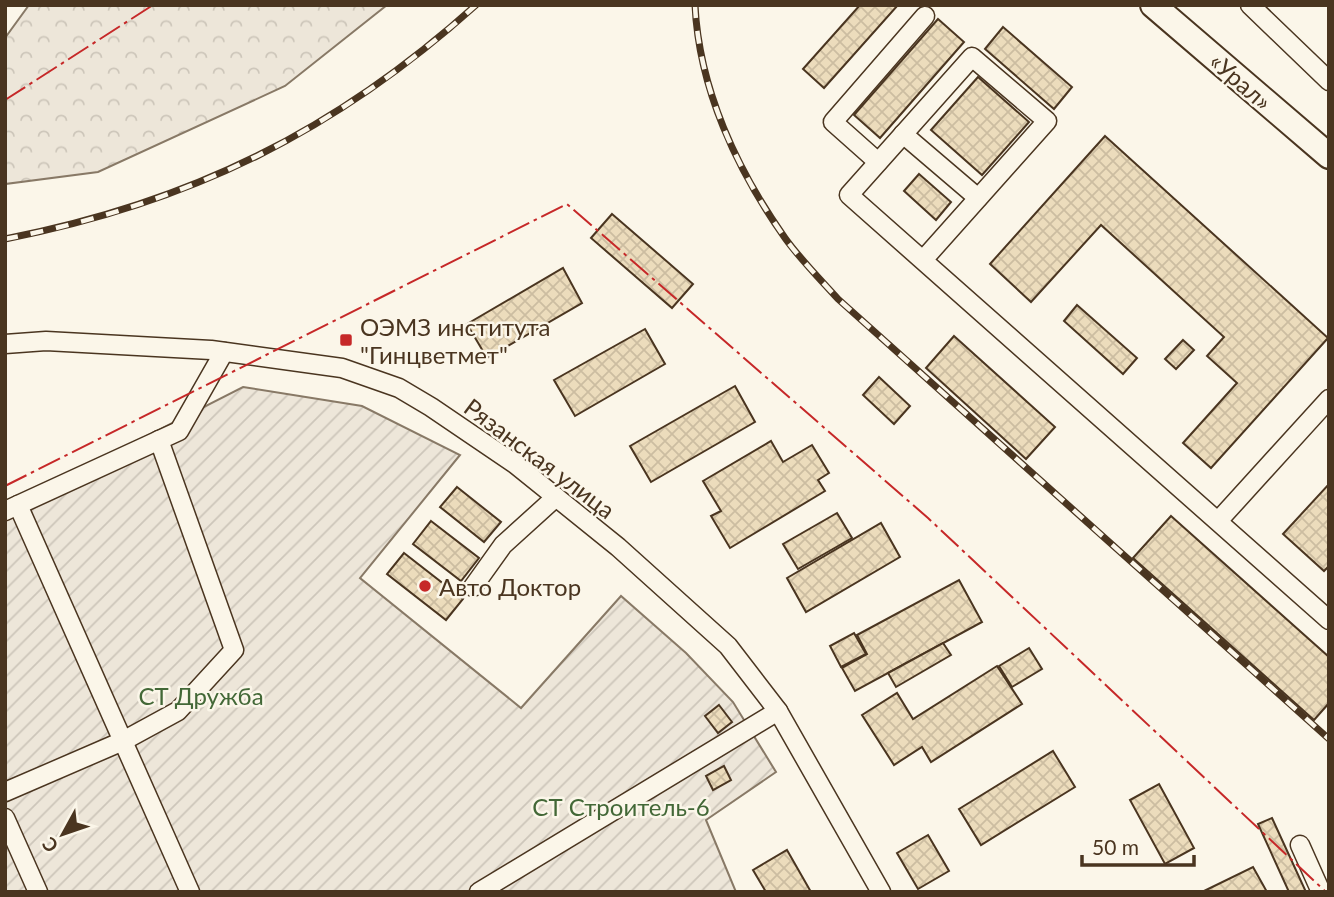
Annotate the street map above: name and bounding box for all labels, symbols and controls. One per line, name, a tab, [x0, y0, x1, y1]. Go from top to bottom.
street label: «Урал»	[1204, 46, 1278, 116]
place label: ОЭМЗ института "Гинцветмет"	[360, 312, 550, 369]
marker: ОЭМЗ института "Гинцветмет"	[338, 332, 354, 348]
street label: Рязанская улица	[459, 392, 621, 524]
place label: Авто Доктор	[439, 572, 581, 601]
marker: Авто Доктор	[417, 578, 433, 594]
park label: СТ Дружба	[138, 681, 264, 710]
park label: СТ Строитель-6	[532, 792, 710, 821]
north arrow	[28, 799, 98, 869]
scale bar	[1082, 824, 1194, 868]
text: С	[36, 833, 62, 857]
text: 50 m	[1092, 834, 1139, 859]

